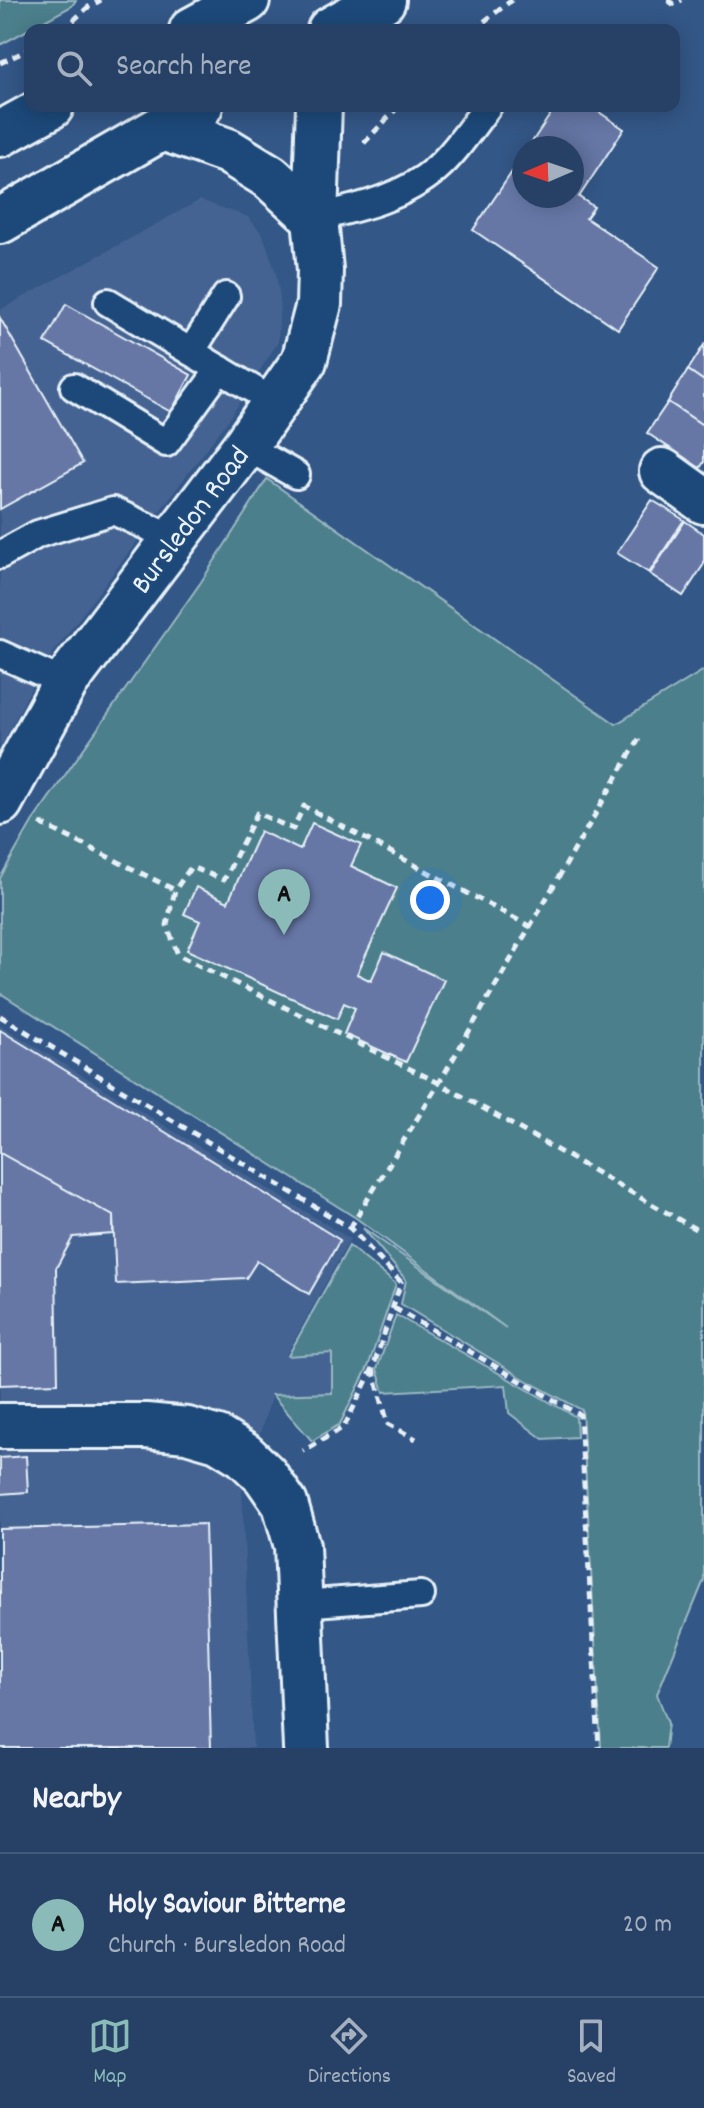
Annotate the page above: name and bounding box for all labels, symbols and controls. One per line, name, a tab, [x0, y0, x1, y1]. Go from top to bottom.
search box	[24, 24, 680, 112]
icon: search	[52, 46, 96, 90]
text: Search here	[116, 47, 252, 90]
north arrow	[512, 136, 584, 208]
street label: Bursledon Road	[123, 439, 263, 605]
pin: A	[258, 869, 310, 935]
your location	[410, 880, 450, 920]
text: Nearby	[32, 1776, 121, 1825]
text: Holy Saviour Bitterne	[108, 1885, 346, 1928]
text: A	[51, 1907, 65, 1944]
text: 20 m	[623, 1907, 672, 1944]
text: Church · Bursledon Road	[108, 1928, 346, 1965]
tab: Map	[88, 2014, 132, 2093]
tab: Directions	[308, 2014, 391, 2093]
tab: Saved	[567, 2014, 616, 2093]

